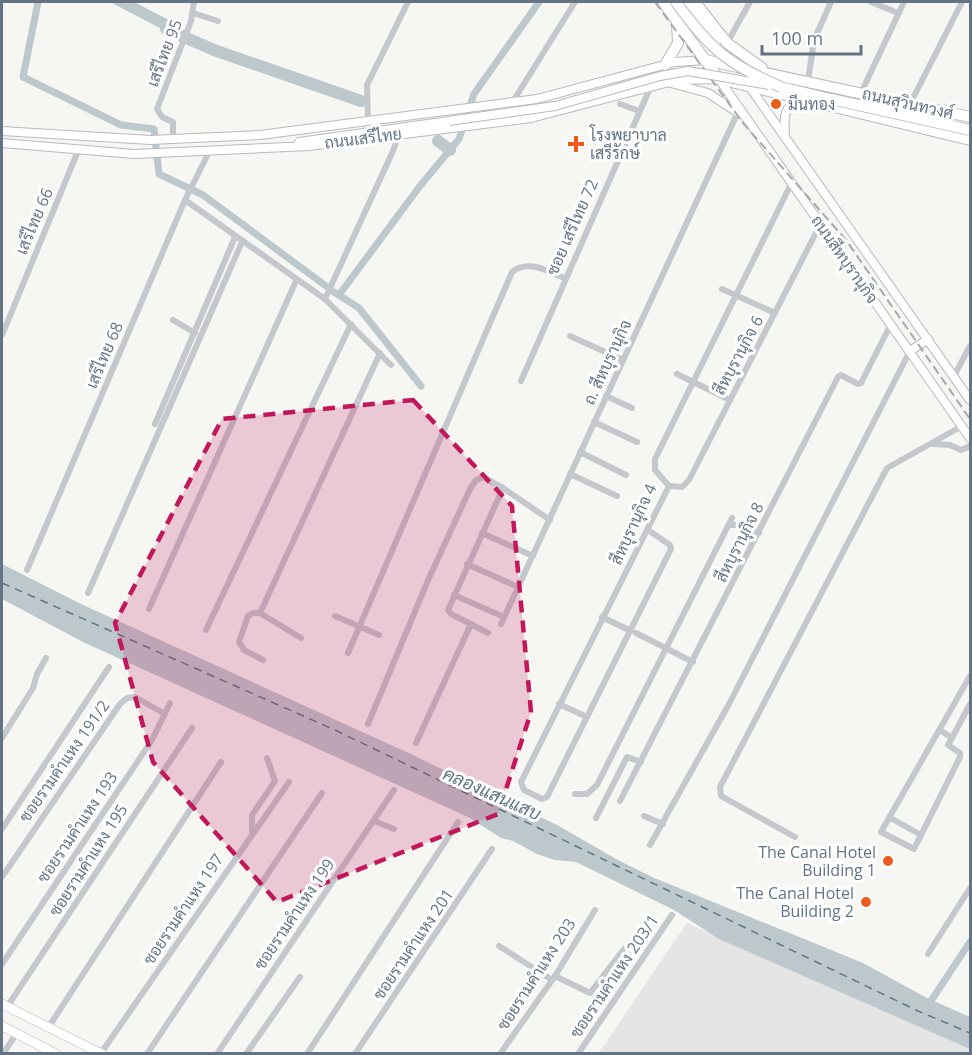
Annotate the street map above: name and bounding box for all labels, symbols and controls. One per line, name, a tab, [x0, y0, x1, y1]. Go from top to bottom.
street label: เสรีไทย 95	[141, 16, 187, 90]
scale bar	[762, 18, 861, 56]
text: 100 m	[771, 26, 823, 50]
street label: ถนนสุวินทวงศ์	[860, 81, 956, 125]
place label: มีนทอง	[788, 93, 835, 115]
marker: มีนทอง	[769, 97, 783, 111]
street label: ถนนเสรีไทย	[323, 122, 403, 154]
place label: โรงพยาบาล เสรีรักษ์	[589, 124, 667, 164]
marker: โรงพยาบาล เสรีรักษ์	[567, 135, 585, 153]
street label: ซอย เสรีไทย 72	[541, 176, 603, 278]
street label: เสรีไทย 66	[10, 184, 58, 258]
street label: ถนนสีหบุรานุกิจ	[806, 210, 884, 308]
street label: สีหบุรานุกิจ 6	[708, 311, 769, 399]
street label: ถ. สีหบุรานุกิจ	[578, 316, 637, 408]
street label: เสรีไทย 68	[80, 318, 128, 392]
street label: สีหบุรานุกิจ 4	[605, 480, 662, 568]
street label: สีหบุรานุกิจ 8	[709, 498, 769, 586]
street label: ซอยรามคำแหง 191/2	[14, 696, 114, 826]
water label: คลองแสนแสบ	[440, 761, 546, 826]
street label: ซอยรามคำแหง 193	[32, 767, 122, 887]
street label: ซอยรามคำแหง 195	[44, 800, 132, 920]
place label: The Canal Hotel Building 1	[758, 841, 876, 881]
street label: ซอยรามคำแหง 197	[138, 849, 228, 969]
street label: ซอยรามคำแหง 199	[249, 854, 339, 974]
marker: The Canal Hotel Building 1	[881, 854, 895, 868]
place label: The Canal Hotel Building 2	[736, 882, 854, 922]
street label: ซอยรามคำแหง 201	[368, 884, 458, 1004]
marker: The Canal Hotel Building 2	[859, 895, 873, 909]
street label: ซอยรามคำแหง 203/1	[564, 910, 664, 1042]
street label: ซอยรามคำแหง 203	[492, 914, 580, 1034]

